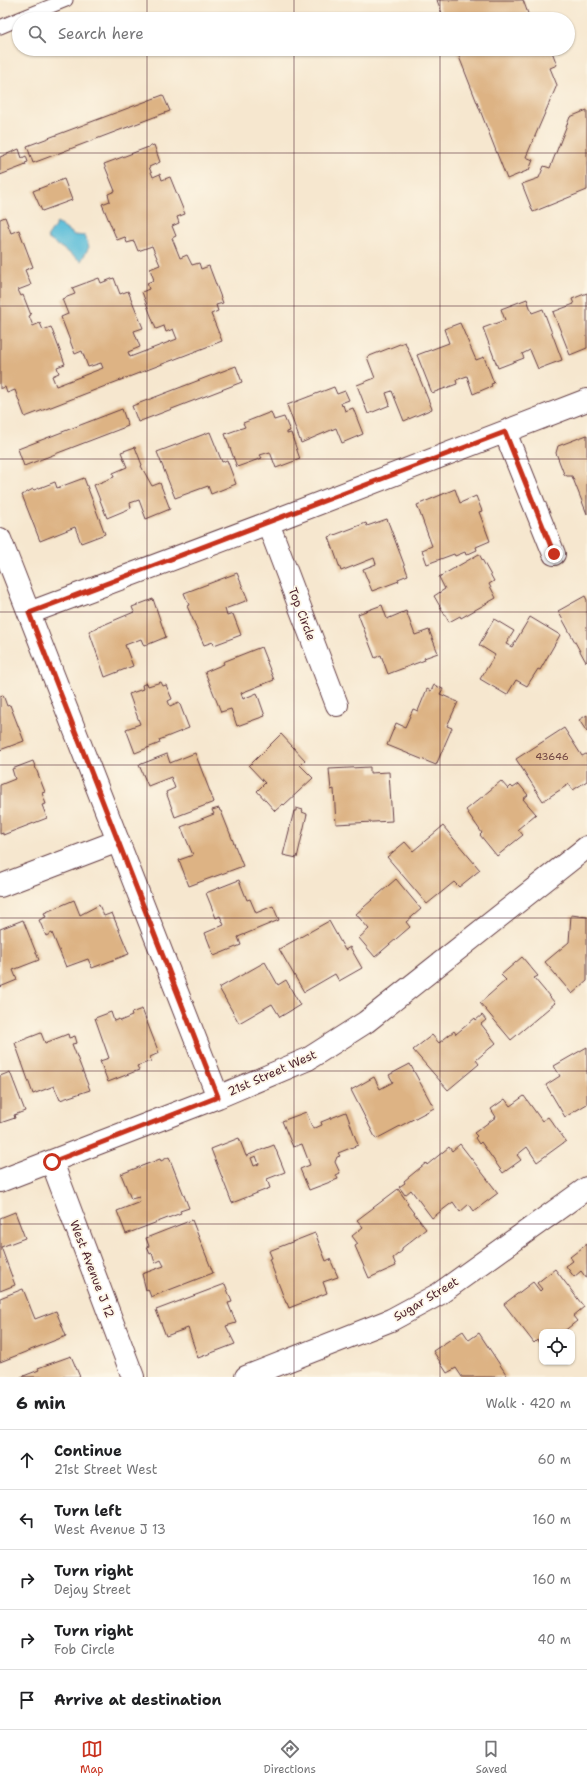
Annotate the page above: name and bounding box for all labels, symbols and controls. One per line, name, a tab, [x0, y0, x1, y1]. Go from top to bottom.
search box	[12, 12, 575, 56]
icon: search	[26, 23, 48, 45]
text: Search here	[58, 24, 144, 44]
route end	[545, 545, 563, 563]
street label: Top Circle	[285, 585, 320, 643]
house number: 43646	[535, 750, 569, 763]
street label: 21st Street West	[225, 1046, 319, 1100]
route start	[43, 1153, 61, 1171]
street label: West Avenue J 12	[66, 1218, 118, 1320]
street label: Sugar Street	[391, 1273, 461, 1325]
map controls	[539, 1329, 575, 1365]
button: locate	[539, 1329, 575, 1365]
text: 6 min	[16, 1392, 66, 1414]
text: Walk · 420 m	[485, 1395, 571, 1412]
text: Continue	[54, 1441, 122, 1461]
icon: ahead	[16, 1449, 38, 1471]
text: 60 m	[538, 1451, 571, 1468]
text: 21st Street West	[54, 1461, 157, 1478]
text: Turn left	[54, 1501, 122, 1521]
icon: left	[16, 1509, 38, 1531]
text: 160 m	[533, 1511, 571, 1528]
text: West Avenue J 13	[54, 1521, 166, 1538]
text: Turn right	[54, 1561, 134, 1581]
icon: right	[16, 1569, 38, 1591]
text: 160 m	[533, 1571, 571, 1588]
text: Dejay Street	[54, 1581, 131, 1598]
text: Turn right	[54, 1621, 134, 1641]
icon: right	[16, 1629, 38, 1651]
text: 40 m	[537, 1631, 571, 1648]
text: Fob Circle	[54, 1641, 115, 1658]
icon: arrive	[16, 1689, 38, 1711]
text: Arrive at destination	[54, 1690, 222, 1710]
tab: Map	[80, 1738, 104, 1777]
tab: Directions	[263, 1738, 316, 1777]
tab: Saved	[476, 1738, 507, 1777]

